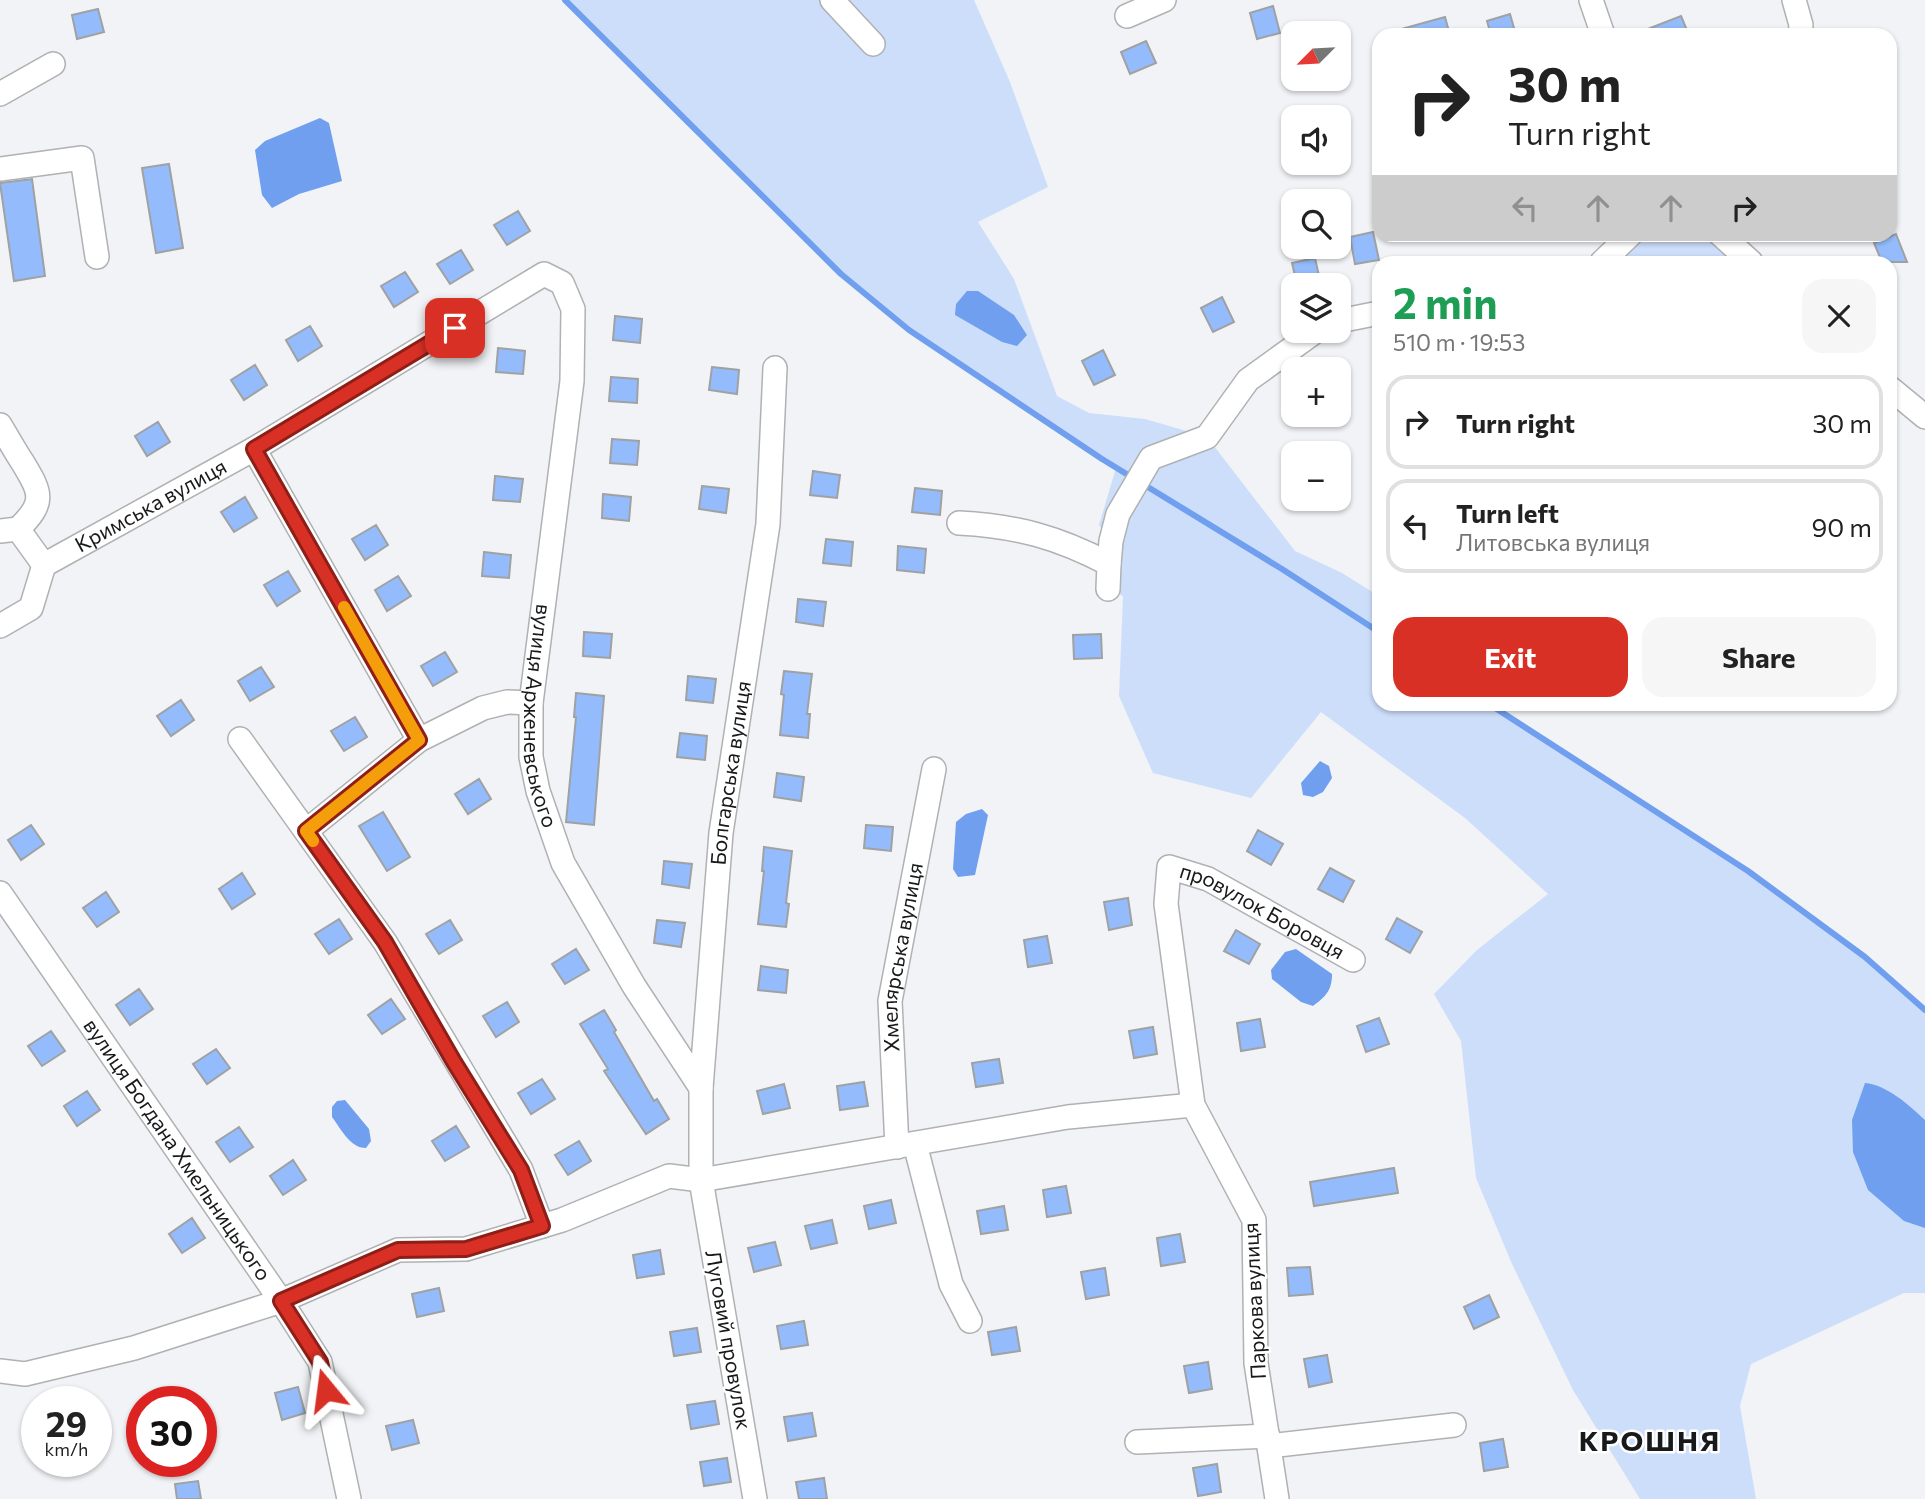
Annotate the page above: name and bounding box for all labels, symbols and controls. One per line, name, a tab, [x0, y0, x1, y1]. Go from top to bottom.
north arrow	[1281, 21, 1351, 91]
map controls	[1281, 21, 1351, 511]
text: 30 m	[1508, 52, 1621, 112]
icon: right	[1393, 56, 1484, 147]
button: sound	[1281, 105, 1351, 175]
text: Turn right	[1508, 112, 1651, 152]
button: search	[1281, 189, 1351, 259]
icon: left	[1506, 189, 1544, 227]
icon: ahead	[1579, 189, 1617, 227]
icon: ahead	[1652, 189, 1690, 227]
icon: right	[1725, 189, 1763, 227]
button: layers	[1281, 273, 1351, 343]
text: 2 min	[1393, 276, 1498, 328]
button: close	[1802, 279, 1876, 353]
pin	[425, 298, 485, 358]
icon: arrive	[436, 309, 474, 347]
text: 510 m · 19:53	[1393, 328, 1525, 356]
button: +	[1281, 357, 1351, 427]
icon: right	[1397, 403, 1435, 441]
text: Turn right	[1456, 407, 1575, 438]
text: 30 m	[1813, 407, 1872, 438]
button: −	[1281, 441, 1351, 511]
street label: Кримська вулиця	[70, 453, 230, 556]
text: Turn left	[1456, 497, 1559, 528]
icon: left	[1397, 507, 1435, 545]
text: 90 m	[1812, 511, 1872, 542]
text: Литовська вулиця	[1456, 528, 1650, 556]
street label: вулиця Арженевського	[519, 603, 564, 831]
button: Exit	[1393, 617, 1628, 697]
button: Share	[1642, 617, 1876, 697]
street label: Болгарська вулиця	[705, 679, 755, 866]
street label: провулок Боровця	[1177, 857, 1349, 964]
street label: Хмелярська вулиця	[876, 860, 927, 1053]
street label: вулиця Богдана Хмельницького	[79, 1013, 277, 1285]
street label: Паркова вулиця	[1237, 1222, 1270, 1380]
street label: Луговий провулок	[701, 1248, 758, 1431]
position arrow	[289, 1353, 363, 1427]
speed limit sign: 30	[126, 1386, 217, 1477]
text: 29	[46, 1401, 87, 1444]
district label: КРОШНЯ	[1579, 1423, 1721, 1457]
text: km/h	[45, 1438, 88, 1460]

